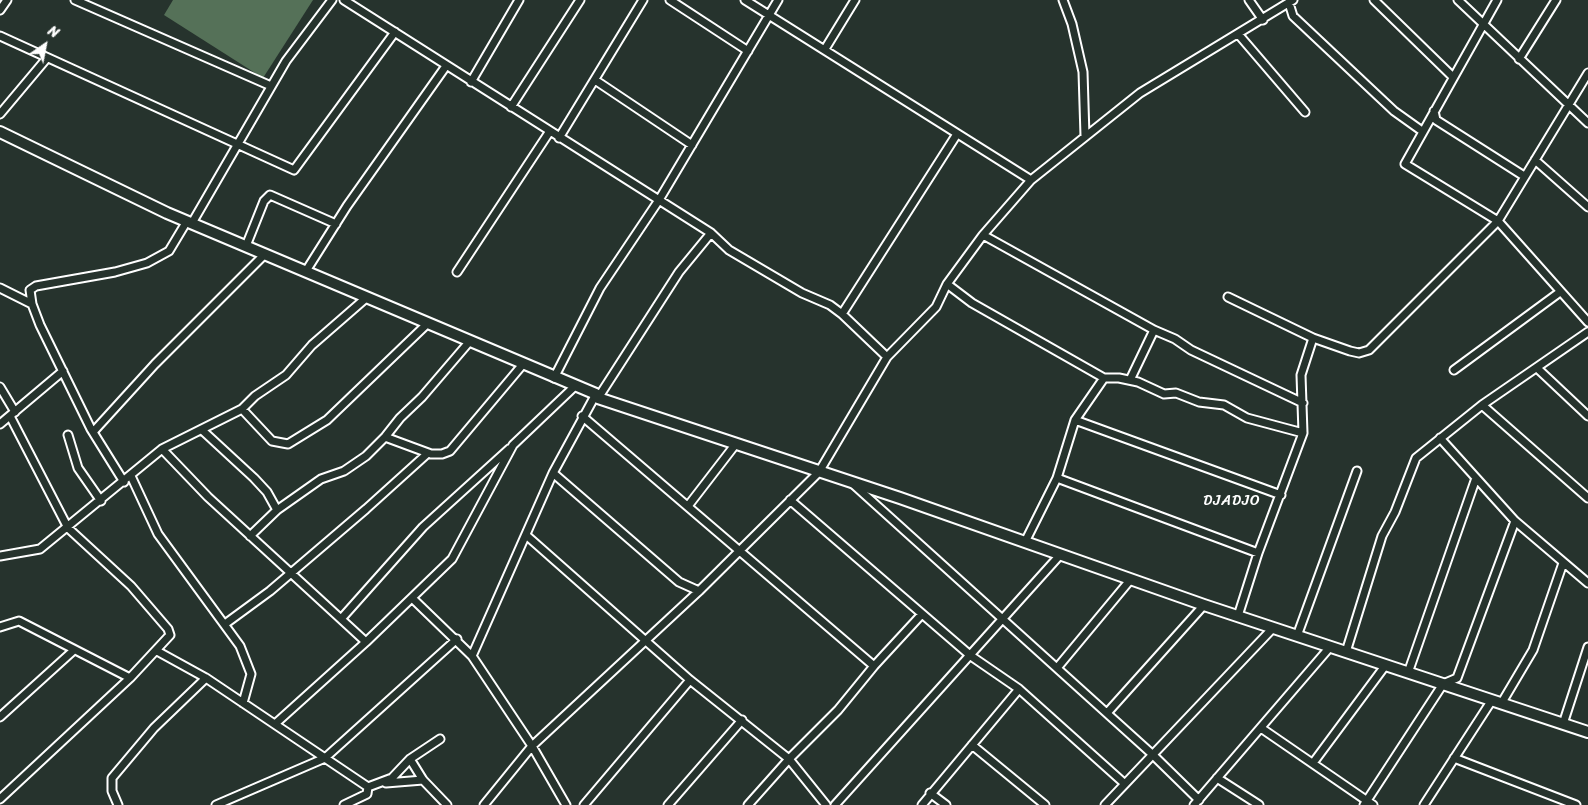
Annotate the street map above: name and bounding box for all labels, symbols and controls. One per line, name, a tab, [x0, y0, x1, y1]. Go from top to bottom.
text: N	[43, 19, 64, 45]
north arrow	[20, 20, 70, 70]
district label: DJADJO	[1202, 492, 1262, 510]

